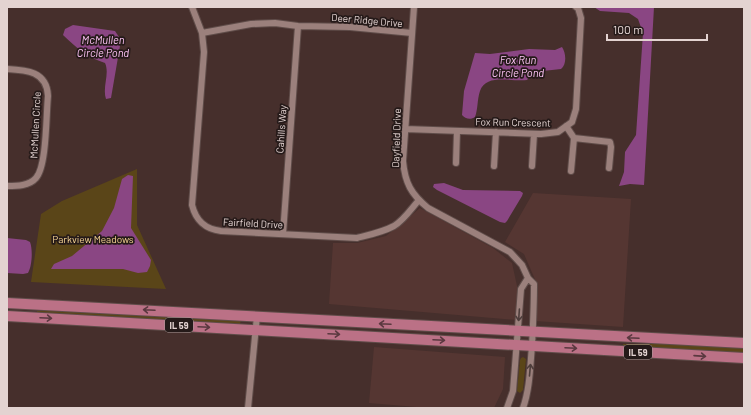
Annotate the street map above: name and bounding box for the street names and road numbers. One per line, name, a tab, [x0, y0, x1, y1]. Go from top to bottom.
street label: Deer Ridge Drive	[331, 11, 403, 29]
street label: McMullen Circle	[27, 91, 43, 159]
street label: Cahills Way	[273, 104, 289, 154]
street label: Dayfield Drive	[389, 108, 403, 168]
street label: Fox Run Crescent	[475, 115, 551, 129]
street label: Fairfield Drive	[223, 215, 283, 231]
road number: IL 59	[165, 318, 193, 332]
road number: IL 59	[624, 345, 652, 359]

